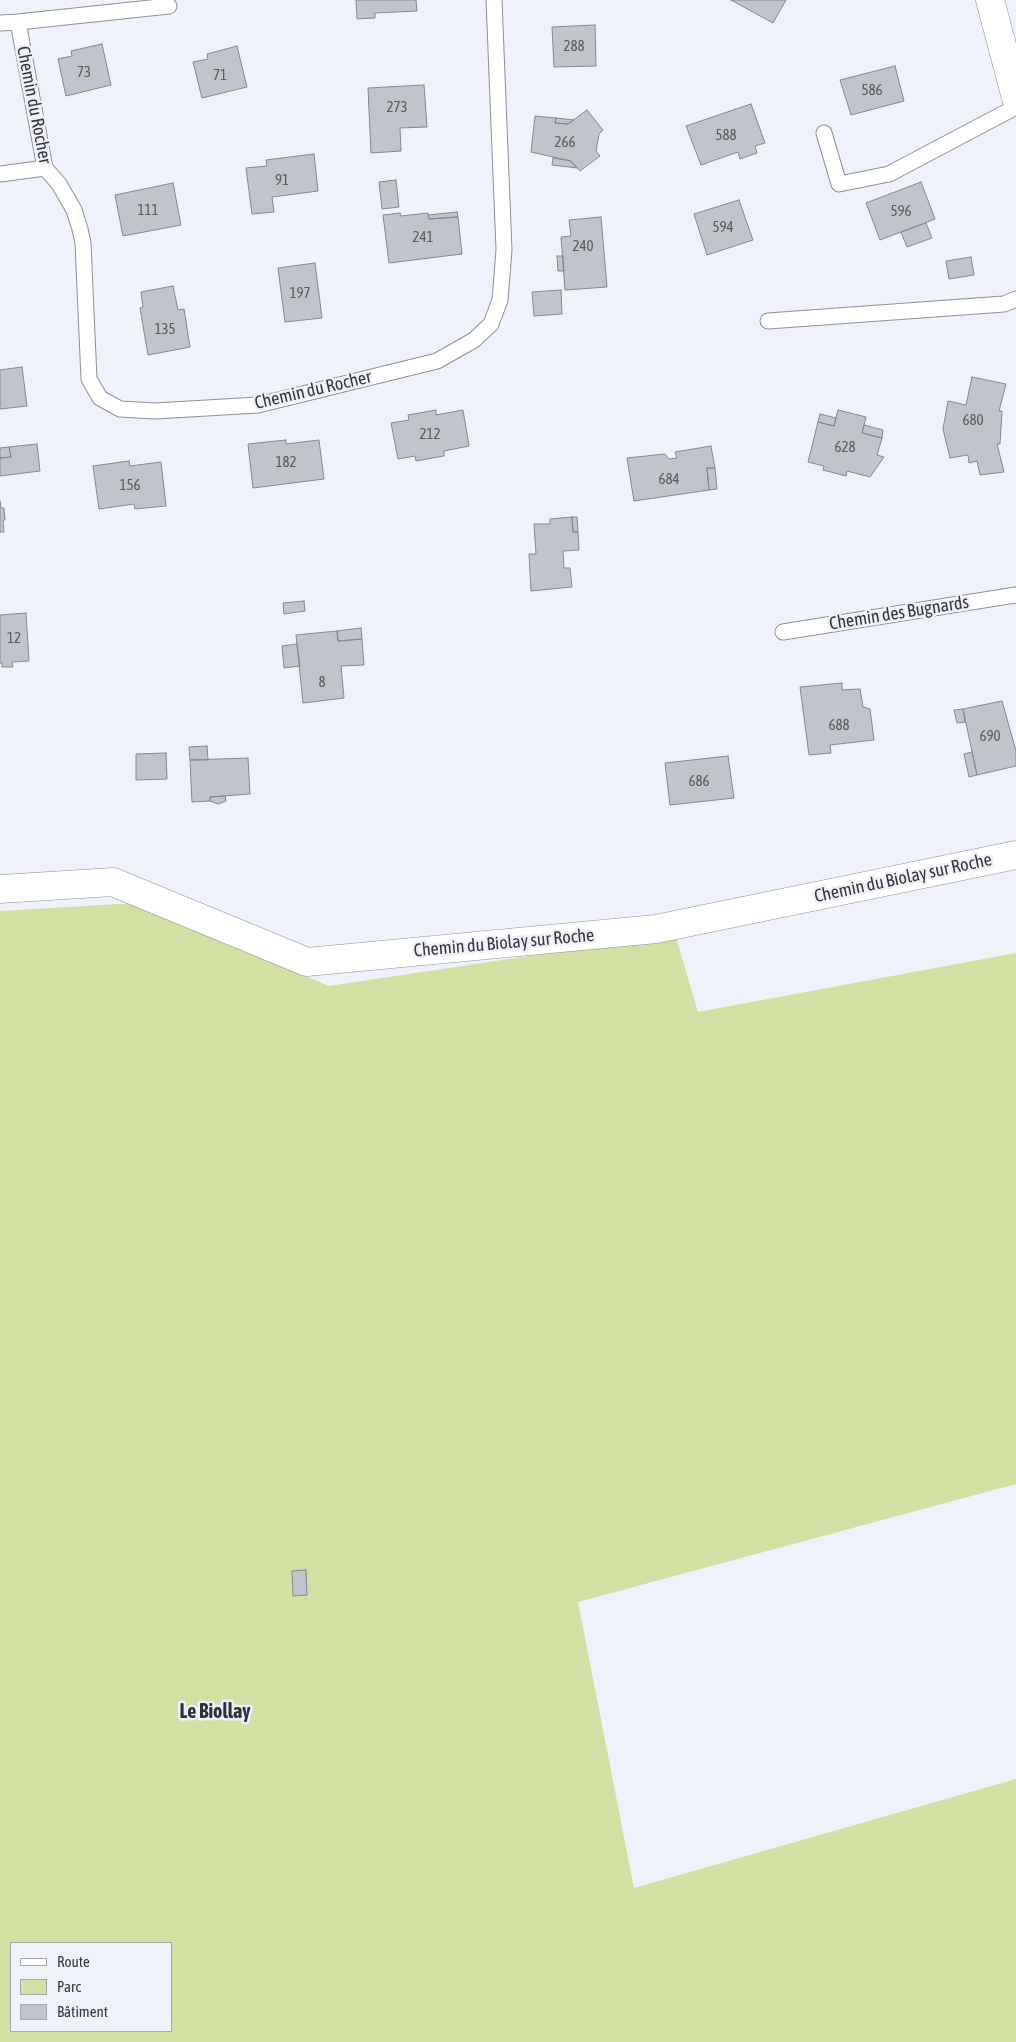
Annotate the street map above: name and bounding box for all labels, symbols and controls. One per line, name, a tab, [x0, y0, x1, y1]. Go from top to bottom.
house number: 288	[563, 37, 585, 55]
street label: Chemin du Rocher	[12, 44, 56, 166]
house number: 73	[77, 63, 91, 81]
house number: 71	[213, 66, 227, 84]
house number: 586	[861, 81, 883, 99]
house number: 273	[386, 98, 408, 116]
house number: 588	[715, 126, 737, 144]
house number: 266	[554, 133, 576, 151]
house number: 91	[275, 171, 289, 189]
house number: 111	[137, 201, 159, 219]
house number: 596	[890, 202, 912, 220]
house number: 594	[712, 218, 734, 236]
house number: 241	[412, 228, 434, 246]
house number: 240	[572, 237, 594, 255]
house number: 197	[289, 284, 311, 302]
house number: 135	[154, 320, 176, 338]
street label: Chemin du Rocher	[252, 366, 374, 414]
house number: 680	[962, 411, 984, 429]
house number: 212	[419, 425, 441, 443]
house number: 628	[834, 438, 856, 456]
house number: 182	[275, 453, 297, 471]
house number: 684	[658, 470, 680, 488]
house number: 156	[119, 476, 141, 494]
street label: Chemin des Bugnards	[828, 591, 970, 635]
house number: 12	[7, 629, 21, 647]
house number: 8	[318, 673, 326, 691]
house number: 688	[828, 716, 850, 734]
house number: 690	[979, 727, 1001, 745]
house number: 686	[688, 772, 710, 790]
street label: Chemin du Biolay sur Roche	[812, 849, 994, 907]
street label: Chemin du Biolay sur Roche	[413, 924, 595, 962]
district label: Le Biollay	[179, 1700, 251, 1724]
legend	[10, 1942, 172, 2032]
text: Route	[57, 1953, 90, 1970]
text: Parc	[57, 1978, 81, 1995]
text: Bâtiment	[57, 2003, 108, 2020]

